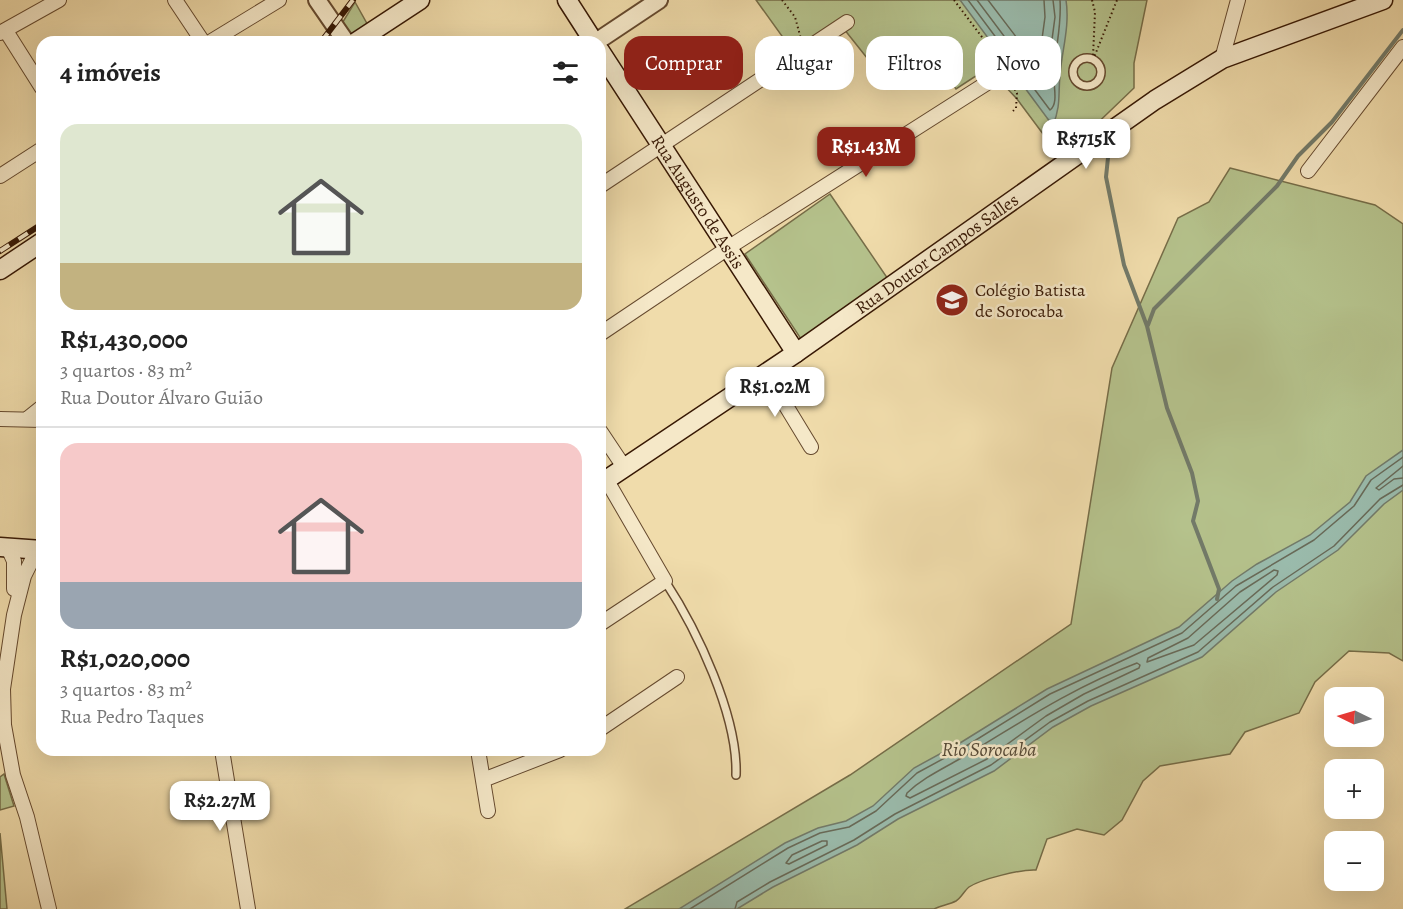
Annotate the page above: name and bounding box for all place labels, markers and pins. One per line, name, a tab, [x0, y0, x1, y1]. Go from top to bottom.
pin: R$715K	[1037, 119, 1135, 170]
pin: R$1.43M	[811, 127, 921, 178]
place label: Colégio Batista de Sorocaba	[975, 278, 1086, 323]
school or university icon: Colégio Batista de Sorocaba	[934, 282, 970, 318]
pin: R$1.02M	[720, 367, 830, 418]
pin: R$2.27M	[165, 781, 275, 832]

